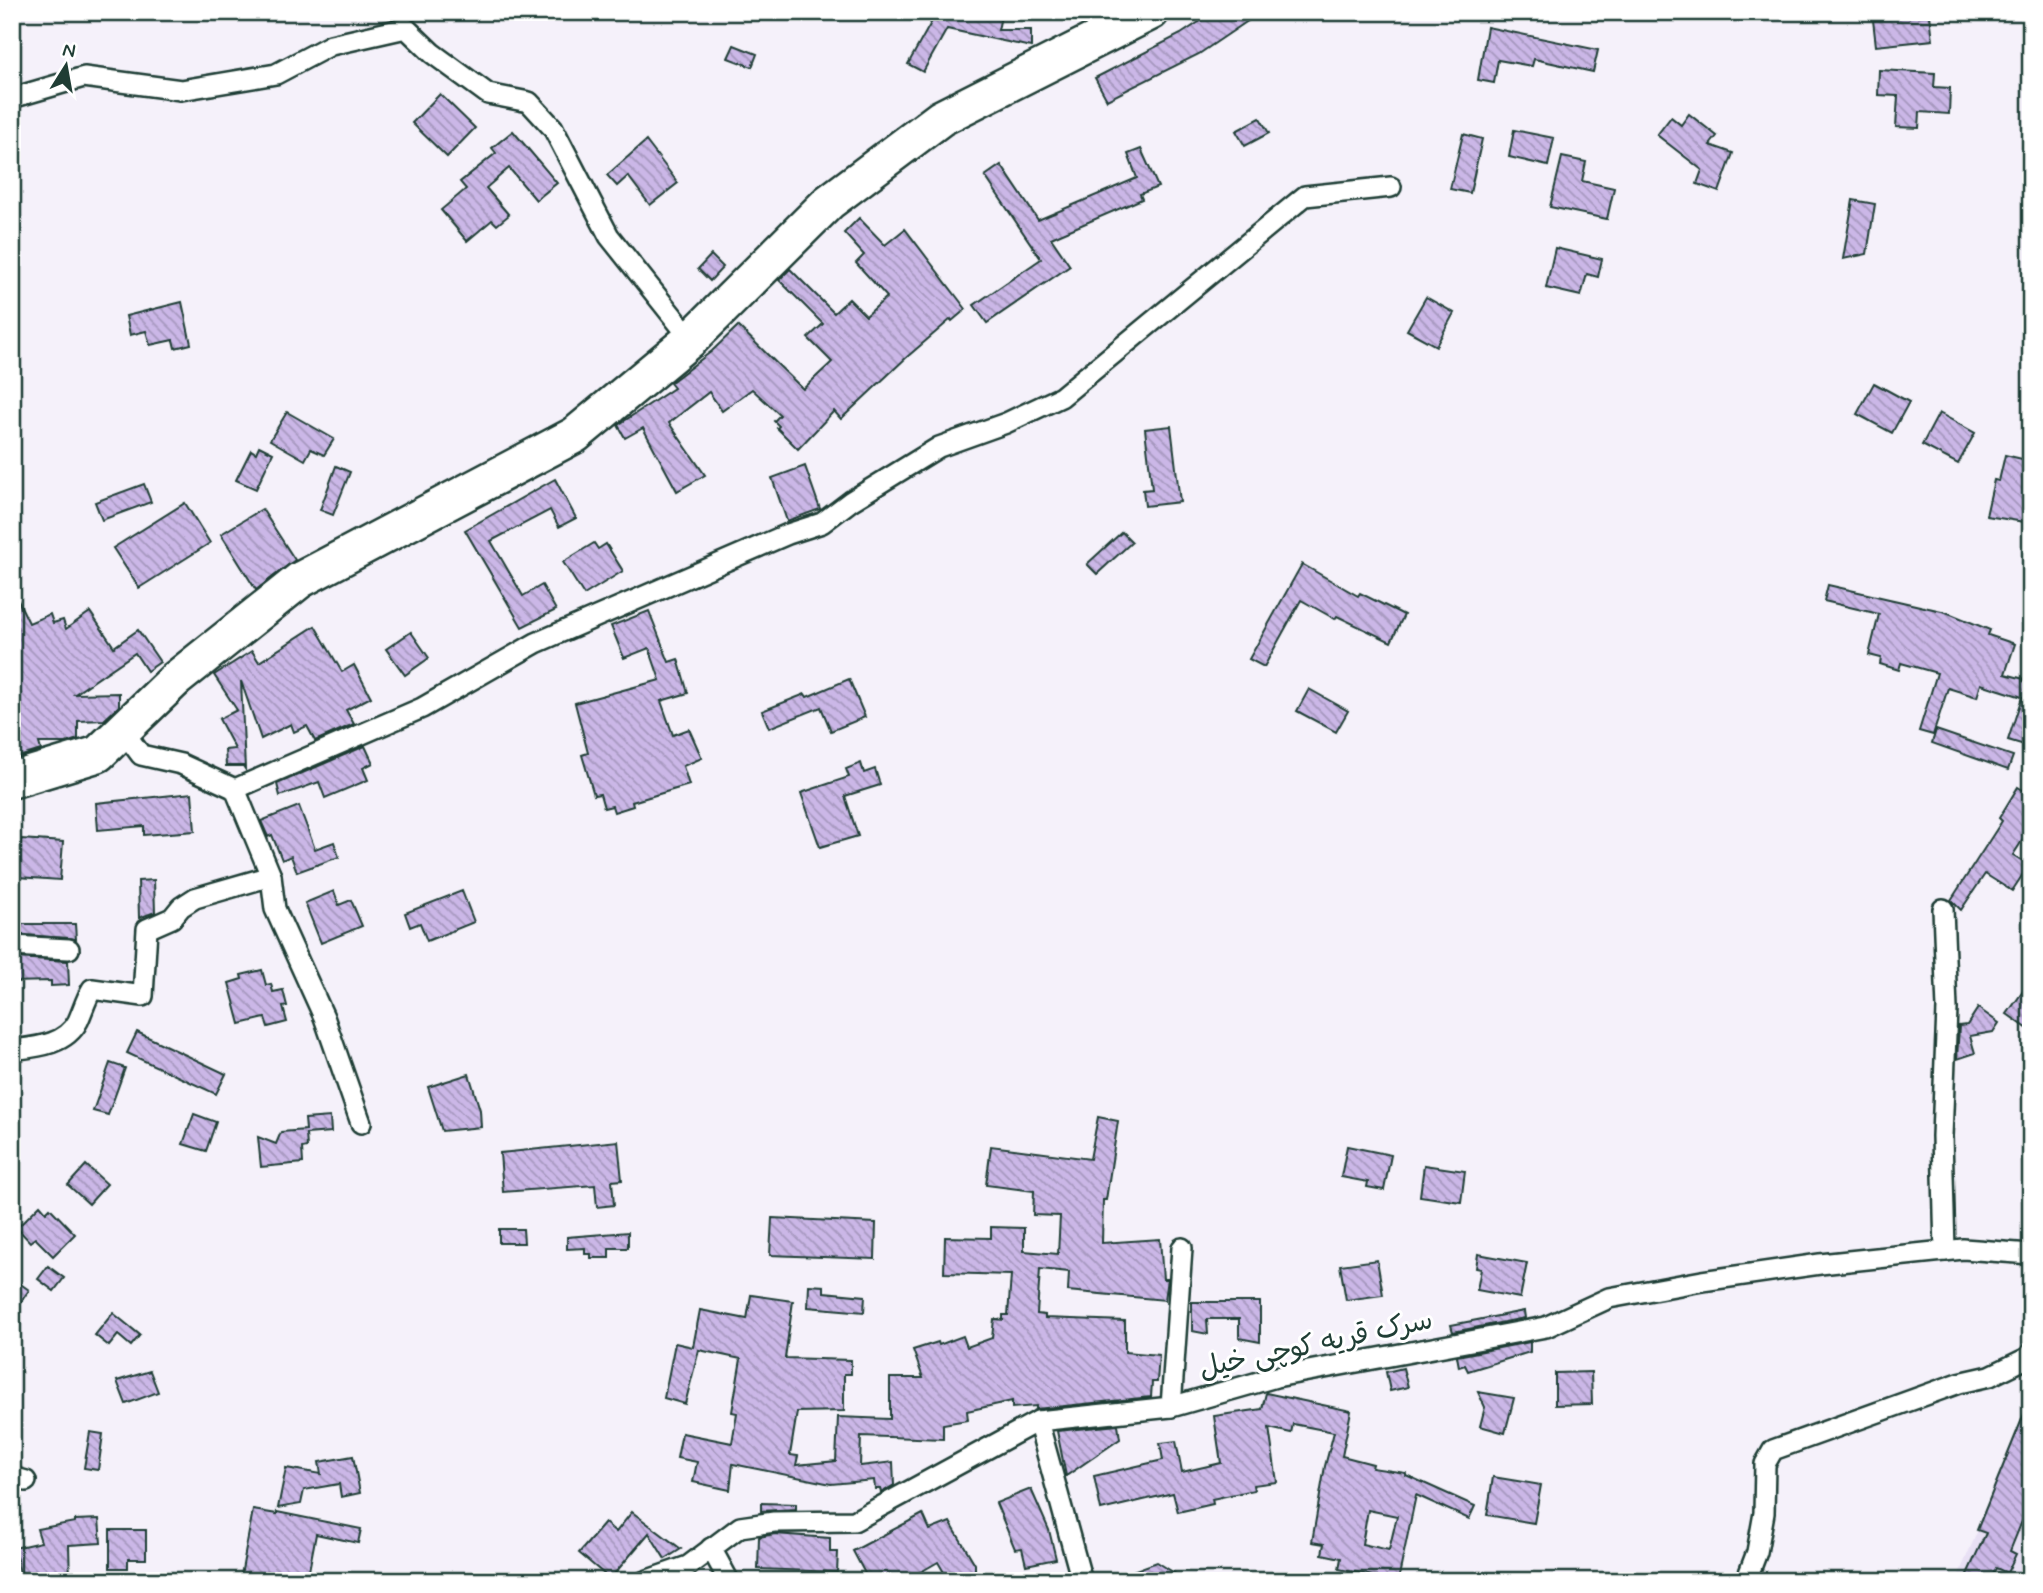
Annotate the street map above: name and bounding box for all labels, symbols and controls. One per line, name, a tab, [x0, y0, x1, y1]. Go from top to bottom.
north arrow	[32, 32, 102, 102]
text: N	[60, 37, 78, 64]
street label: سرک قریه کوچی خیل	[1196, 1302, 1436, 1388]

